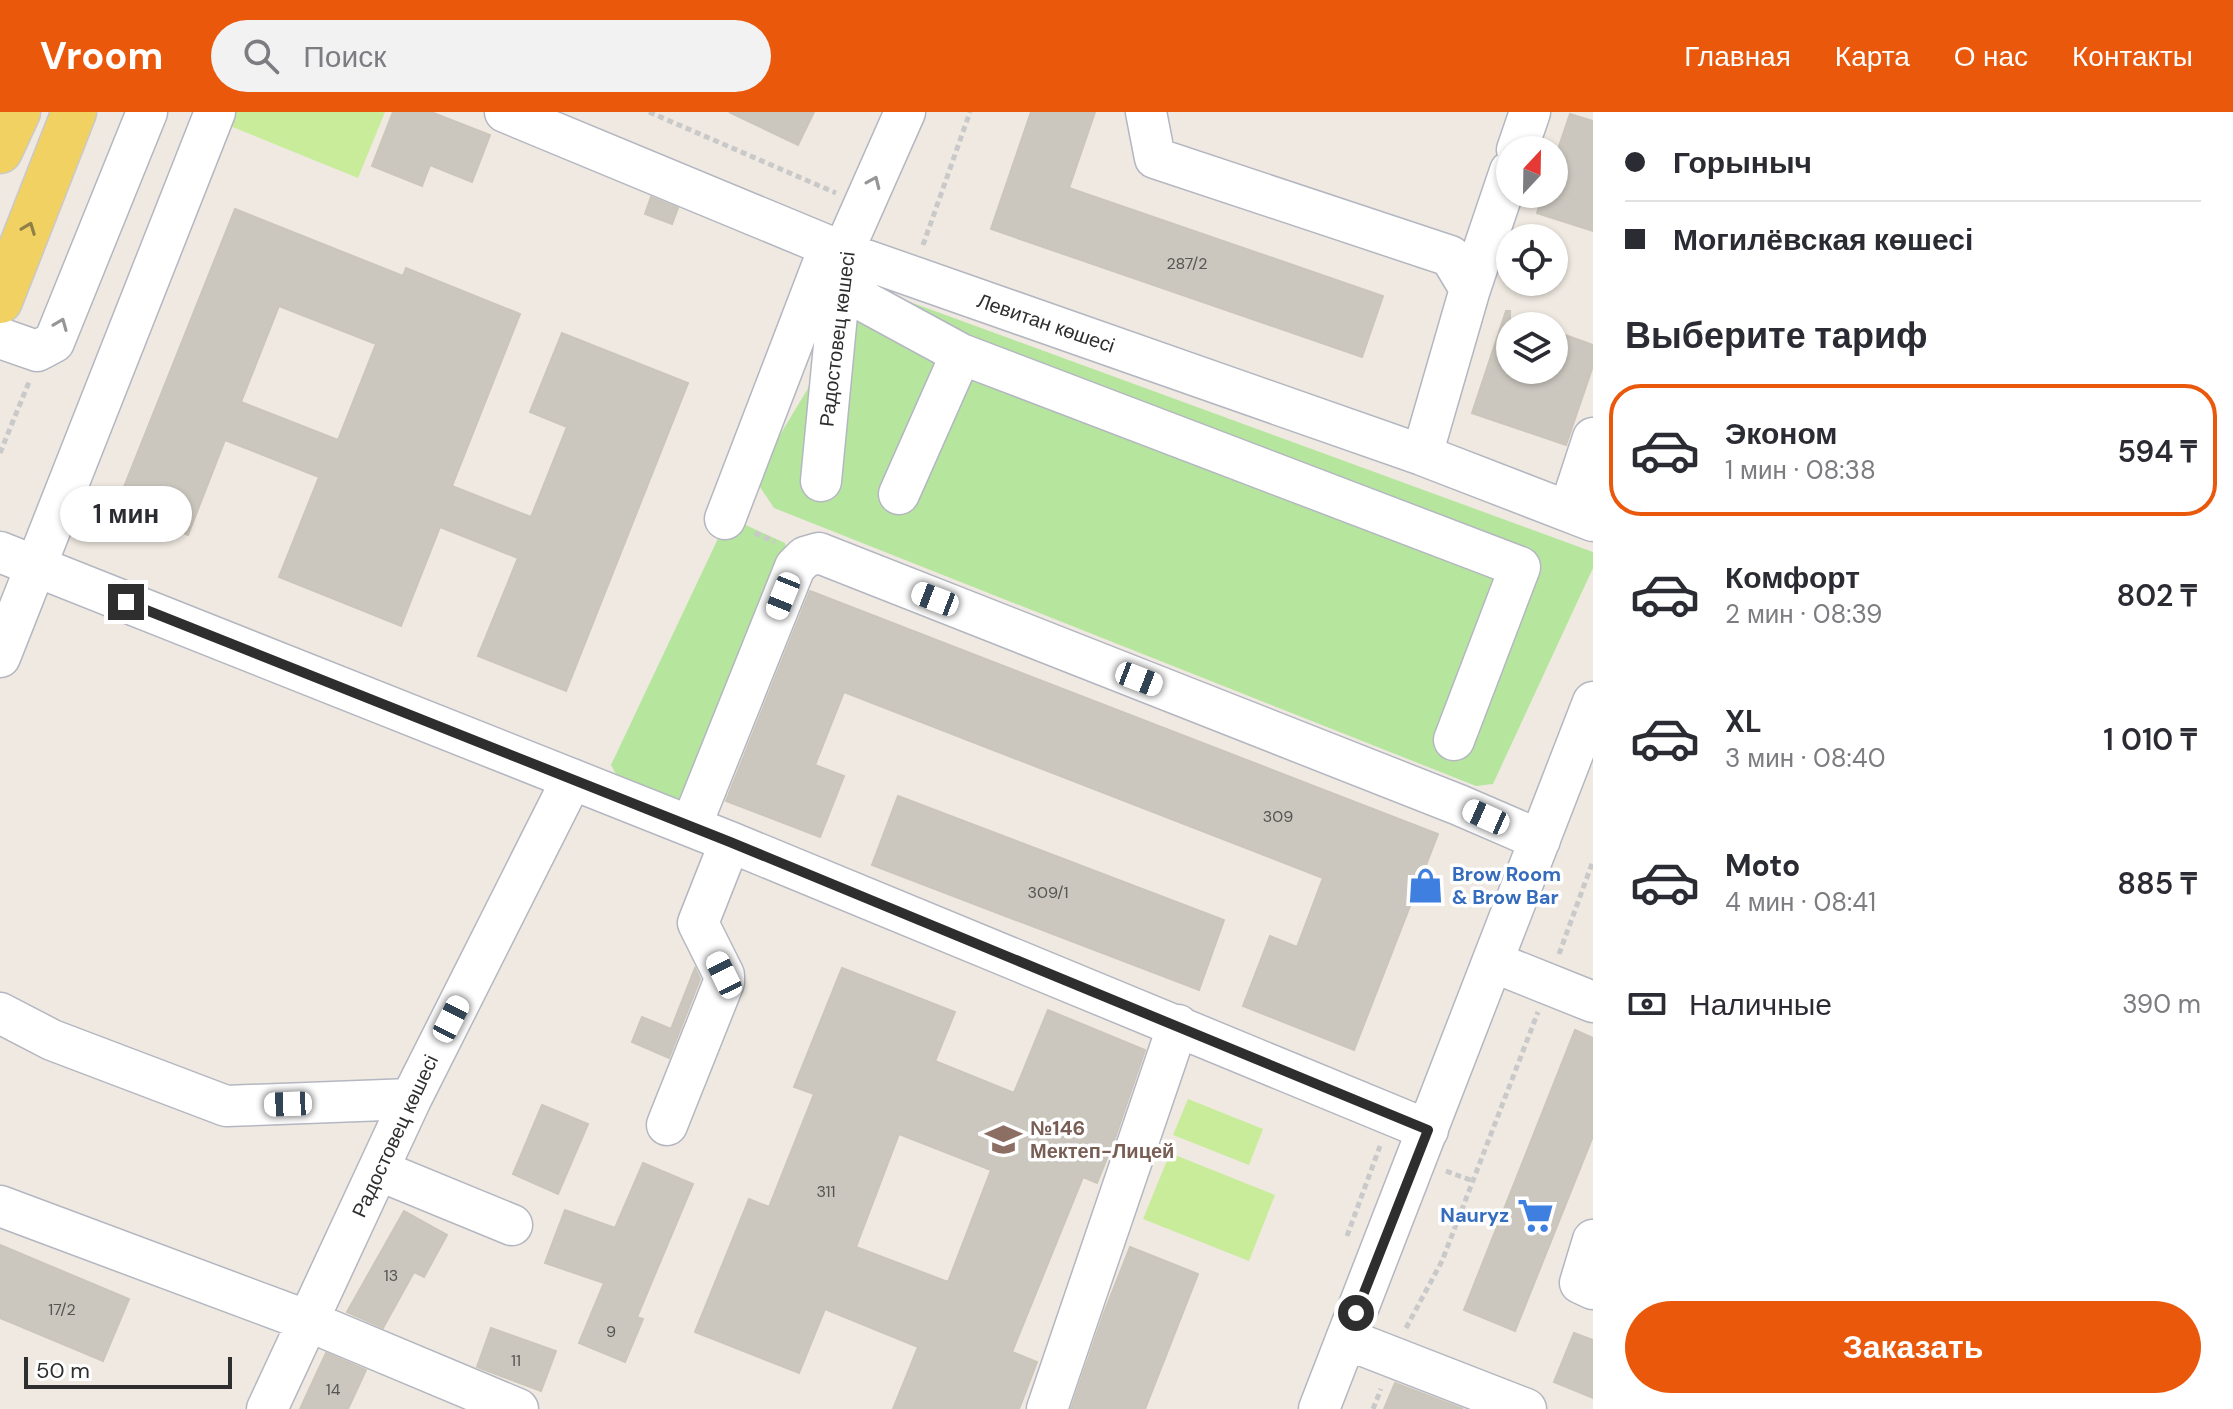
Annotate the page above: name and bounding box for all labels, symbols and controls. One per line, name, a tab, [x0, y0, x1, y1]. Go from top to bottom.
search box	[211, 20, 771, 92]
text: Vroom	[40, 31, 163, 81]
icon: search	[239, 34, 283, 78]
text: Поиск	[303, 37, 386, 76]
text: Главная	[1684, 38, 1791, 75]
text: Карта	[1835, 38, 1910, 75]
text: О нас	[1954, 38, 2028, 75]
text: Контакты	[2072, 38, 2193, 75]
north arrow	[1496, 136, 1568, 208]
map controls	[1496, 136, 1568, 384]
text: Горыныч	[1673, 143, 1812, 182]
one-way arrow	[864, 176, 880, 190]
text: Могилёвская көшесі	[1673, 220, 1973, 259]
one-way arrow	[19, 222, 35, 236]
button: locate	[1496, 224, 1568, 296]
street label: Радостовец көшесі	[813, 250, 861, 428]
house number: 287/2	[1167, 253, 1207, 274]
street label: Левитан көшесі	[974, 287, 1118, 359]
button: layers	[1496, 312, 1568, 384]
text: Выберите тариф	[1625, 312, 1928, 359]
one-way arrow	[51, 318, 68, 332]
icon: car	[1629, 414, 1701, 486]
text: Эконом	[1725, 414, 1838, 453]
text: 594 ₸	[2117, 432, 2197, 471]
text: 1 мин · 08:38	[1725, 453, 1876, 487]
callout: 1 мин	[60, 486, 192, 542]
text: 1 мин	[93, 497, 159, 531]
icon: car	[1629, 558, 1701, 630]
text: Комфорт	[1725, 558, 1860, 597]
car	[763, 569, 803, 623]
text: 802 ₸	[2116, 576, 2197, 615]
car	[908, 579, 962, 619]
route end	[108, 584, 144, 620]
text: 2 мин · 08:39	[1725, 597, 1882, 631]
car	[1112, 659, 1166, 699]
icon: car	[1629, 702, 1701, 774]
text: XL	[1725, 702, 1762, 741]
text: 1 010 ₸	[2103, 720, 2197, 759]
text: 3 мин · 08:40	[1725, 741, 1885, 775]
car	[1459, 796, 1513, 838]
house number: 309	[1263, 806, 1293, 827]
icon: car	[1629, 846, 1701, 918]
text: Moto	[1725, 846, 1800, 885]
place label: Brow Room & Brow Bar	[1452, 861, 1561, 910]
text: 885 ₸	[2117, 864, 2197, 903]
shop icon: Brow Room & Brow Bar	[1407, 866, 1445, 904]
house number: 309/1	[1028, 882, 1068, 903]
text: 4 мин · 08:41	[1725, 885, 1876, 919]
car	[703, 948, 745, 1002]
icon: cash	[1625, 982, 1669, 1026]
text: Наличные	[1689, 985, 1832, 1024]
text: 390 m	[2122, 987, 2201, 1021]
car	[429, 992, 473, 1046]
street label: Радостовец көшесі	[346, 1051, 444, 1221]
car	[264, 1091, 312, 1117]
place label: №146 Мектеп-Лицей	[1030, 1115, 1174, 1164]
school or university icon: №146 Мектеп-Лицей	[985, 1120, 1023, 1158]
house number: 311	[816, 1181, 836, 1202]
supermarket icon: Nauryz	[1516, 1196, 1554, 1234]
place label: Nauryz	[1440, 1202, 1509, 1228]
house number: 13	[384, 1265, 398, 1286]
route start	[1338, 1295, 1374, 1331]
house number: 17/2	[48, 1299, 76, 1320]
button: Заказать	[1625, 1301, 2201, 1393]
house number: 9	[606, 1321, 616, 1342]
house number: 11	[511, 1350, 521, 1371]
scale bar	[24, 1353, 232, 1389]
text: 50 m	[36, 1356, 90, 1385]
house number: 14	[326, 1379, 341, 1400]

